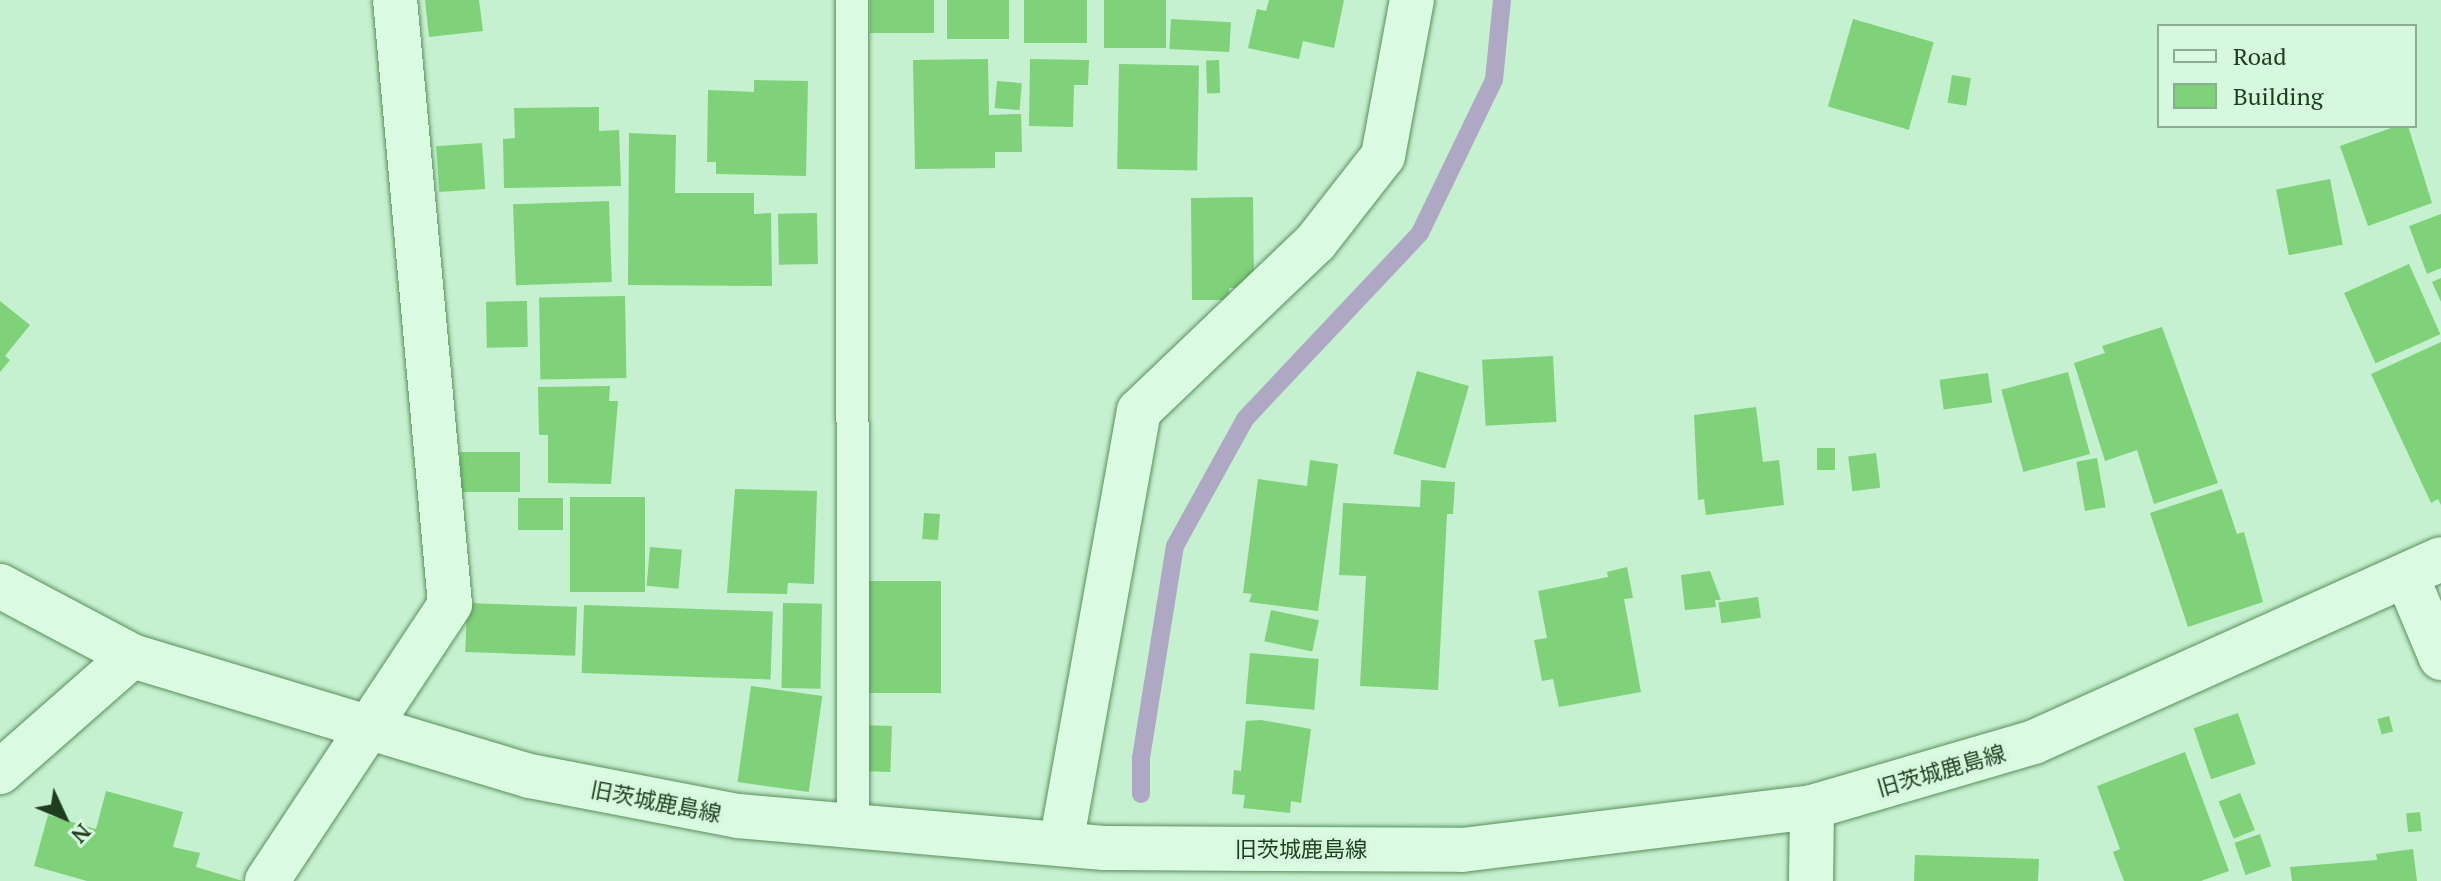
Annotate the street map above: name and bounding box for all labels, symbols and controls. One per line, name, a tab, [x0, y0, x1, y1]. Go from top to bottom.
legend	[2157, 24, 2417, 128]
text: Road	[2233, 40, 2287, 72]
text: Building	[2233, 80, 2323, 112]
street label: 旧茨城鹿島線	[1874, 739, 2008, 801]
street label: 旧茨城鹿島線	[589, 775, 723, 827]
north arrow	[24, 777, 104, 857]
text: N	[65, 818, 98, 850]
street label: 旧茨城鹿島線	[1235, 836, 1367, 862]

